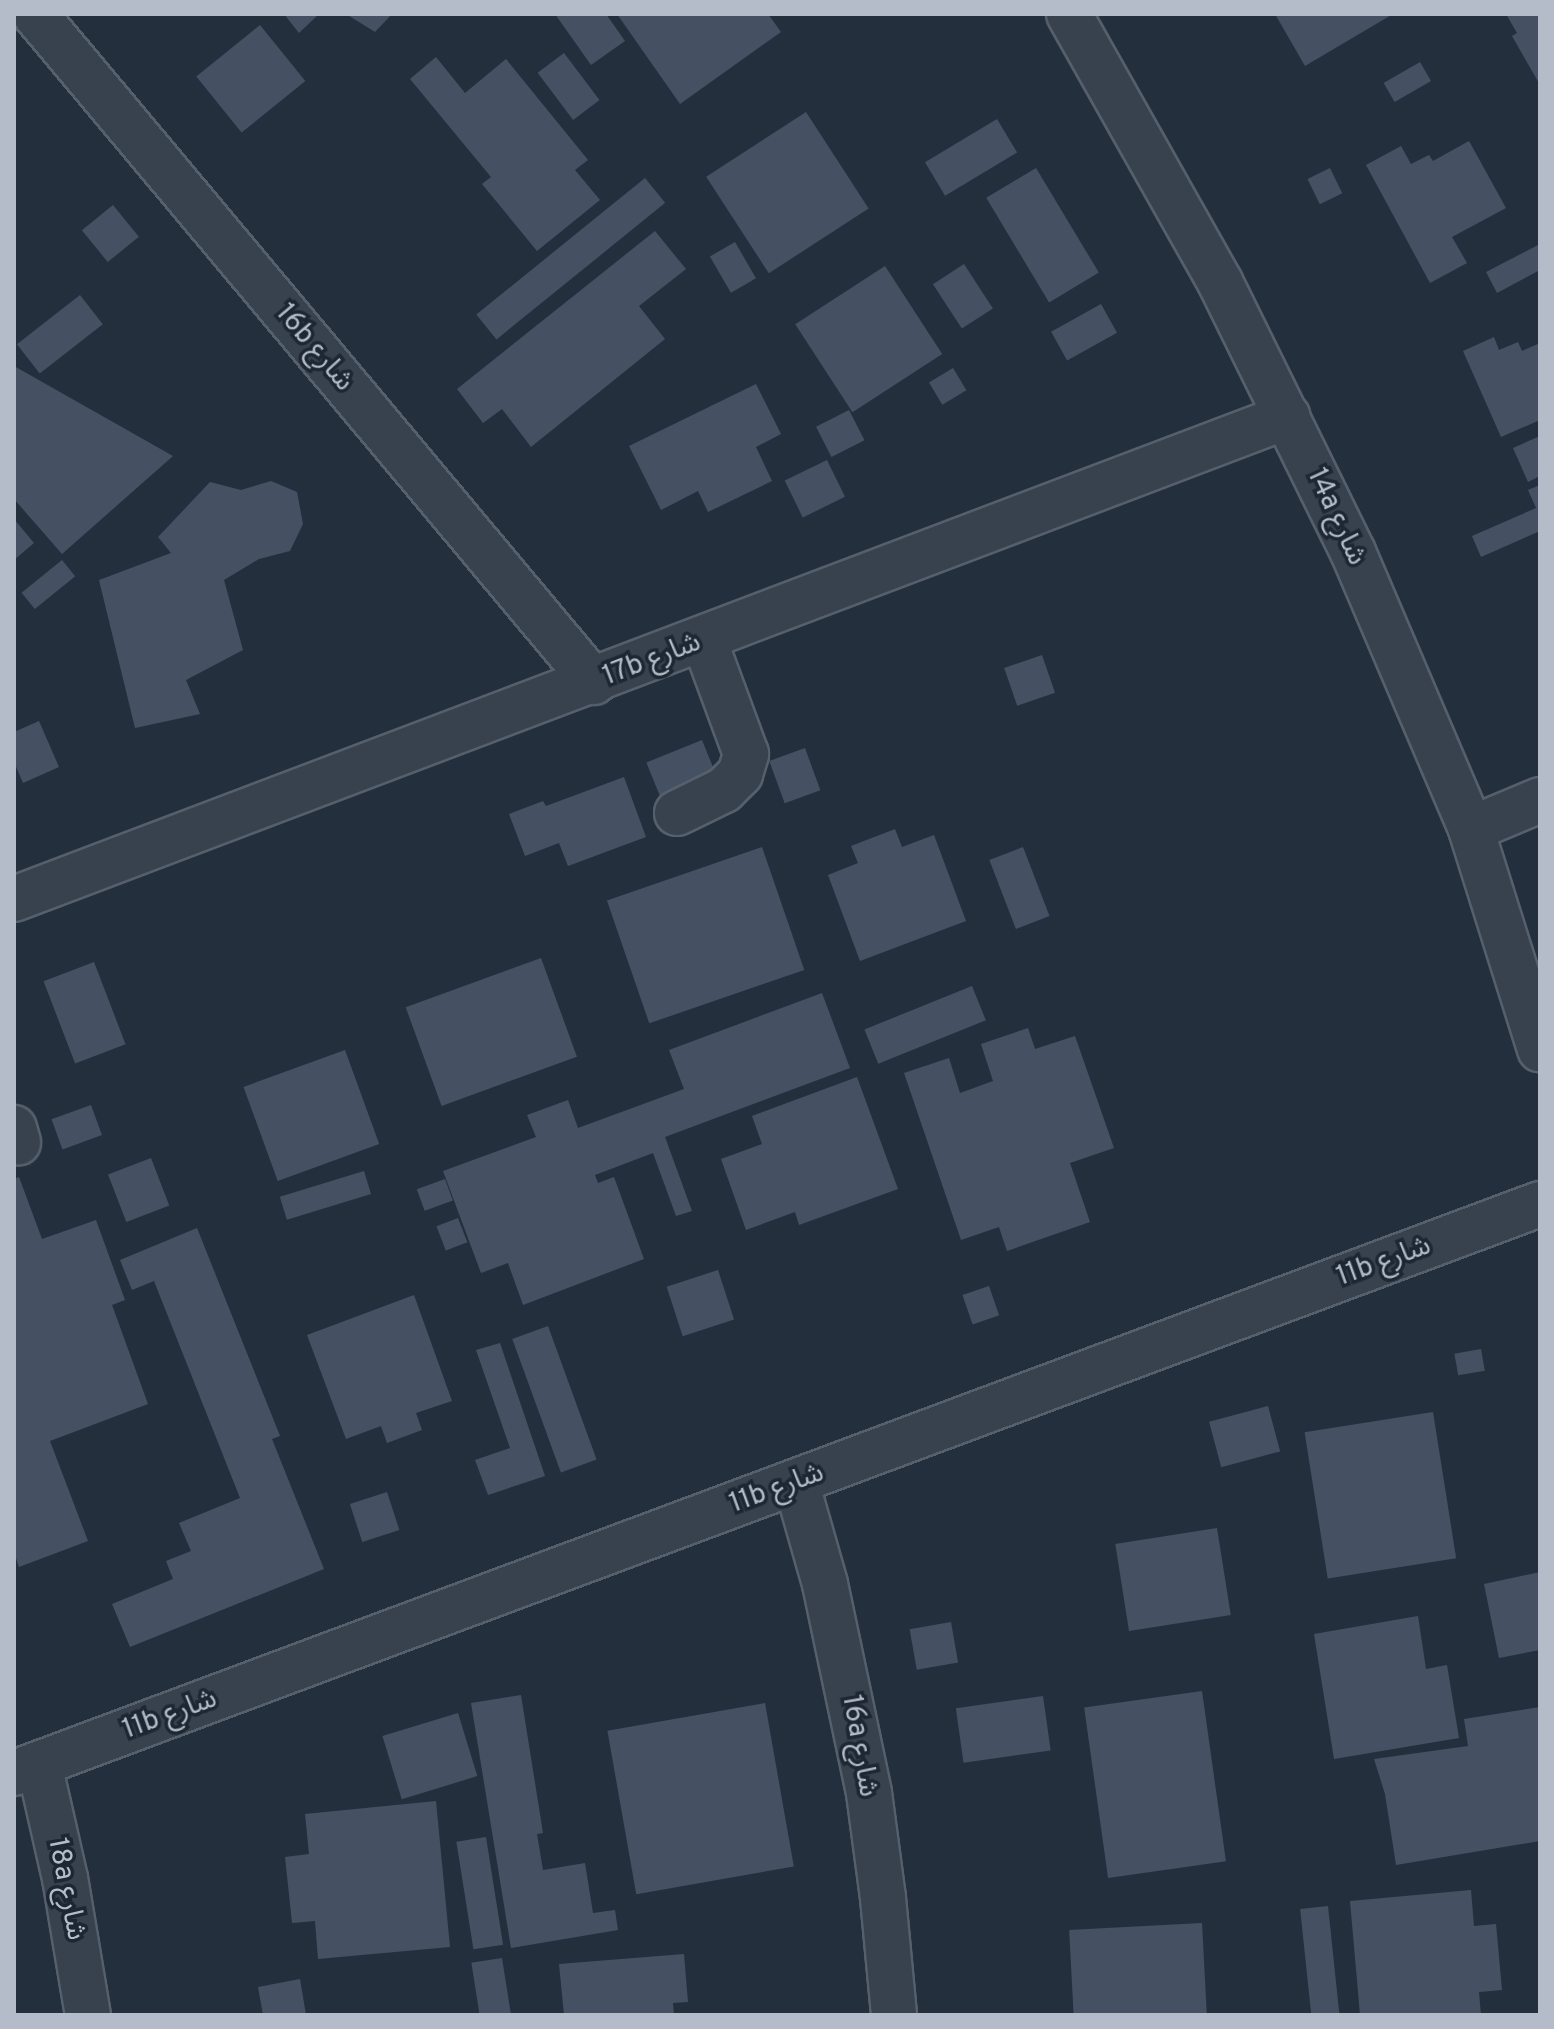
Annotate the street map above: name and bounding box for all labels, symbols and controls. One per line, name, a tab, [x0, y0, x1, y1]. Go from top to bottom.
street label: 16b شارع	[268, 297, 360, 399]
street label: 14a شارع	[1299, 463, 1373, 571]
street label: 17b شارع	[598, 626, 706, 694]
street label: 11b شارع	[1332, 1229, 1436, 1295]
street label: 11b شارع	[725, 1456, 829, 1522]
street label: 11b شارع	[118, 1682, 222, 1748]
street label: 16a شارع	[834, 1692, 884, 1800]
street label: 18a شارع	[40, 1835, 92, 1943]

